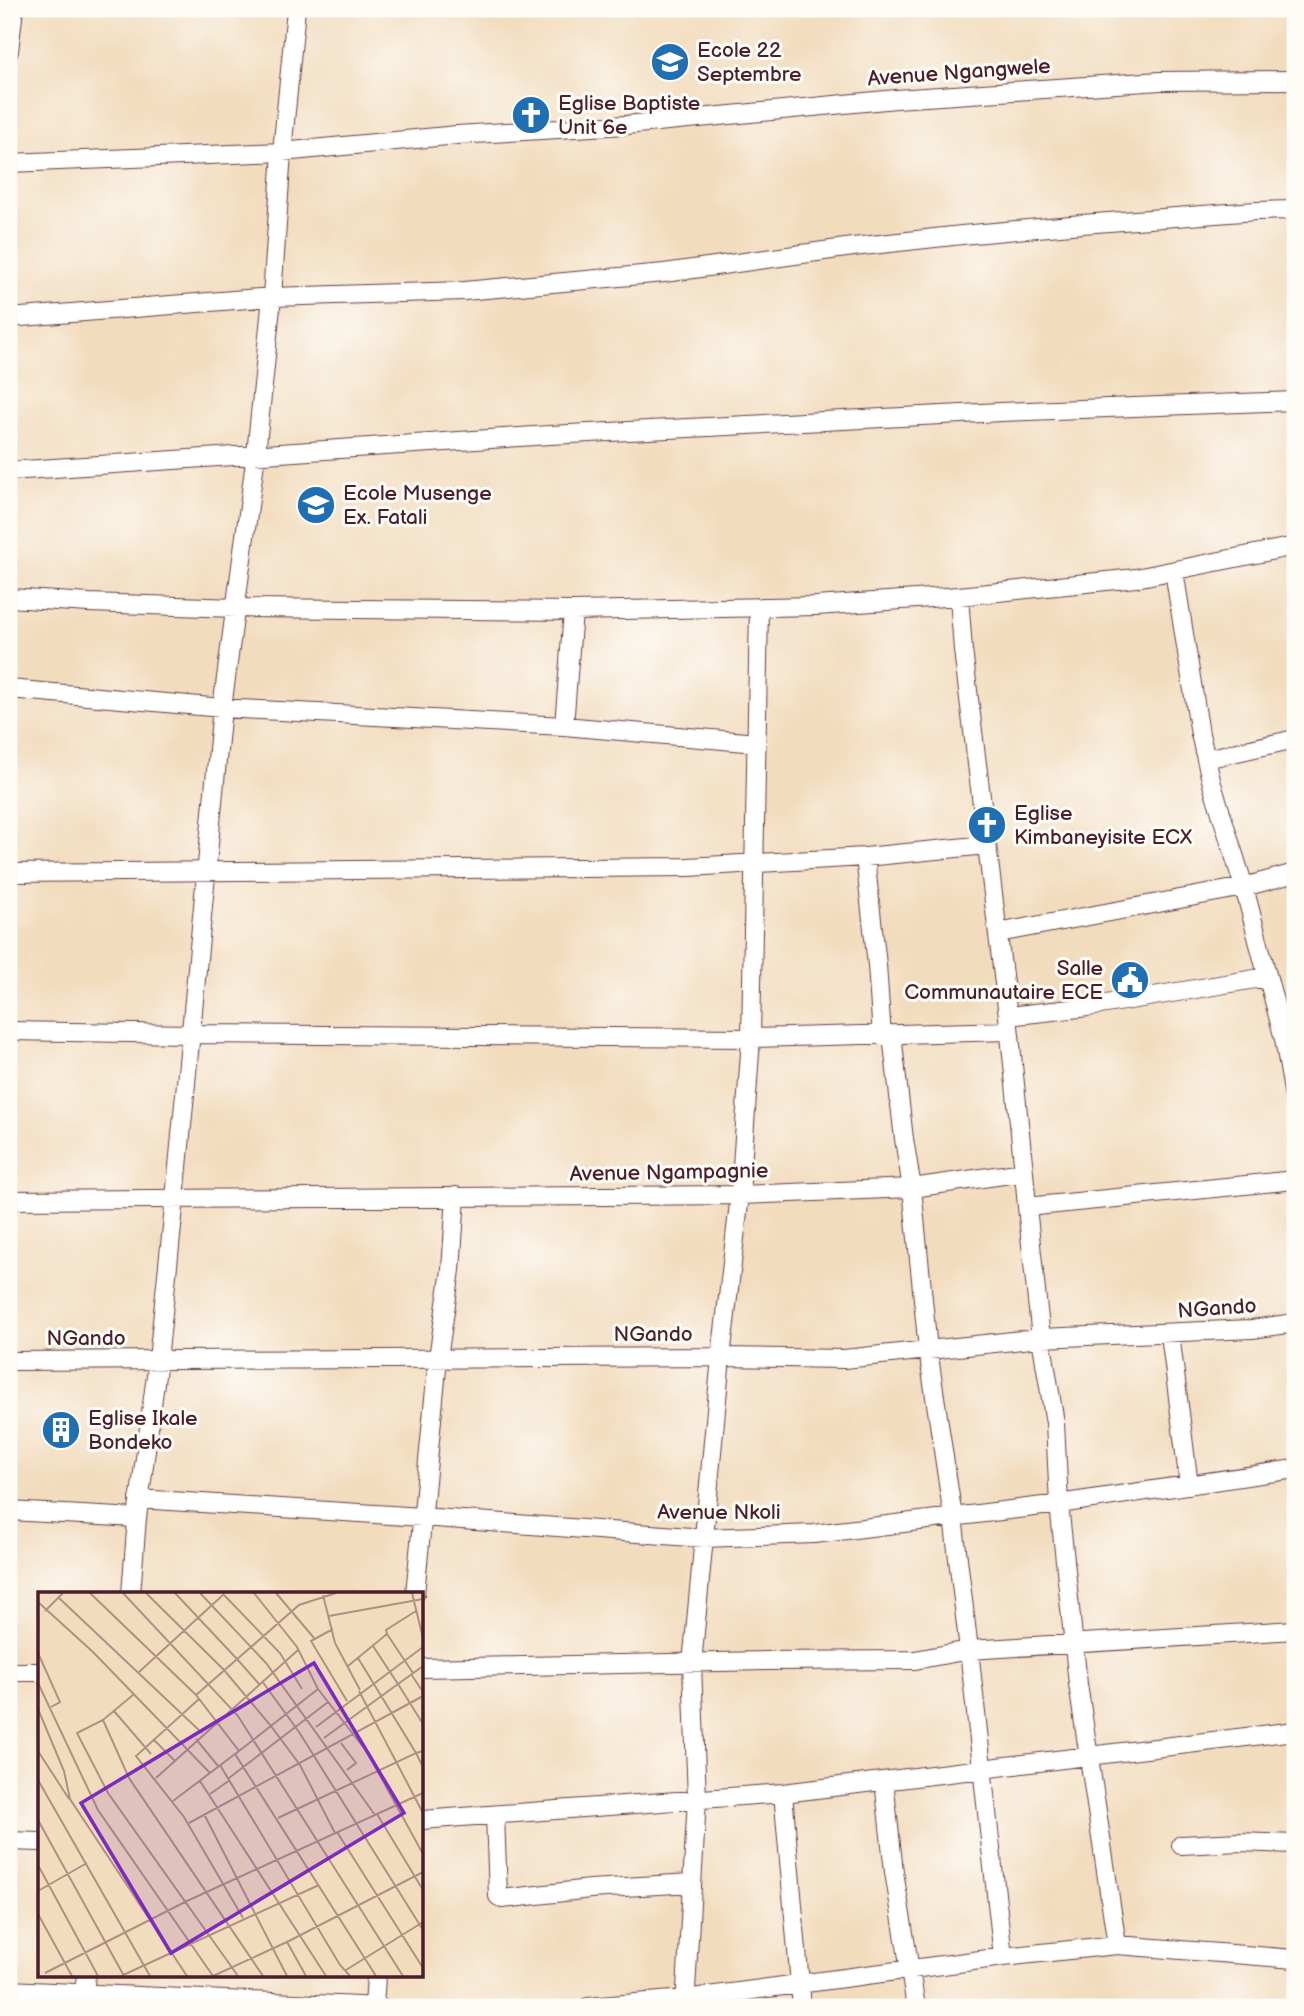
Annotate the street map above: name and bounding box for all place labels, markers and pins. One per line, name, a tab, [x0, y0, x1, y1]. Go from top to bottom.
place label: Ecole 22 Septembre	[697, 38, 801, 87]
school or university icon: Ecole 22 Septembre	[649, 41, 691, 83]
place label: Eglise Baptiste Unit 6e	[558, 91, 700, 140]
church icon: Eglise Baptiste Unit 6e	[510, 94, 552, 136]
place label: Ecole Musenge Ex. Fatali	[343, 481, 492, 530]
school or university icon: Ecole Musenge Ex. Fatali	[295, 484, 337, 526]
place label: Eglise Kimbaneyisite ECX	[1014, 801, 1192, 850]
church icon: Eglise Kimbaneyisite ECX	[966, 804, 1008, 846]
place label: Salle Communautaire ECE	[904, 956, 1103, 1005]
public building icon: Salle Communautaire ECE	[1109, 959, 1151, 1001]
place label: Eglise Ikale Bondeko	[88, 1406, 197, 1455]
building icon: Eglise Ikale Bondeko	[40, 1409, 82, 1451]

